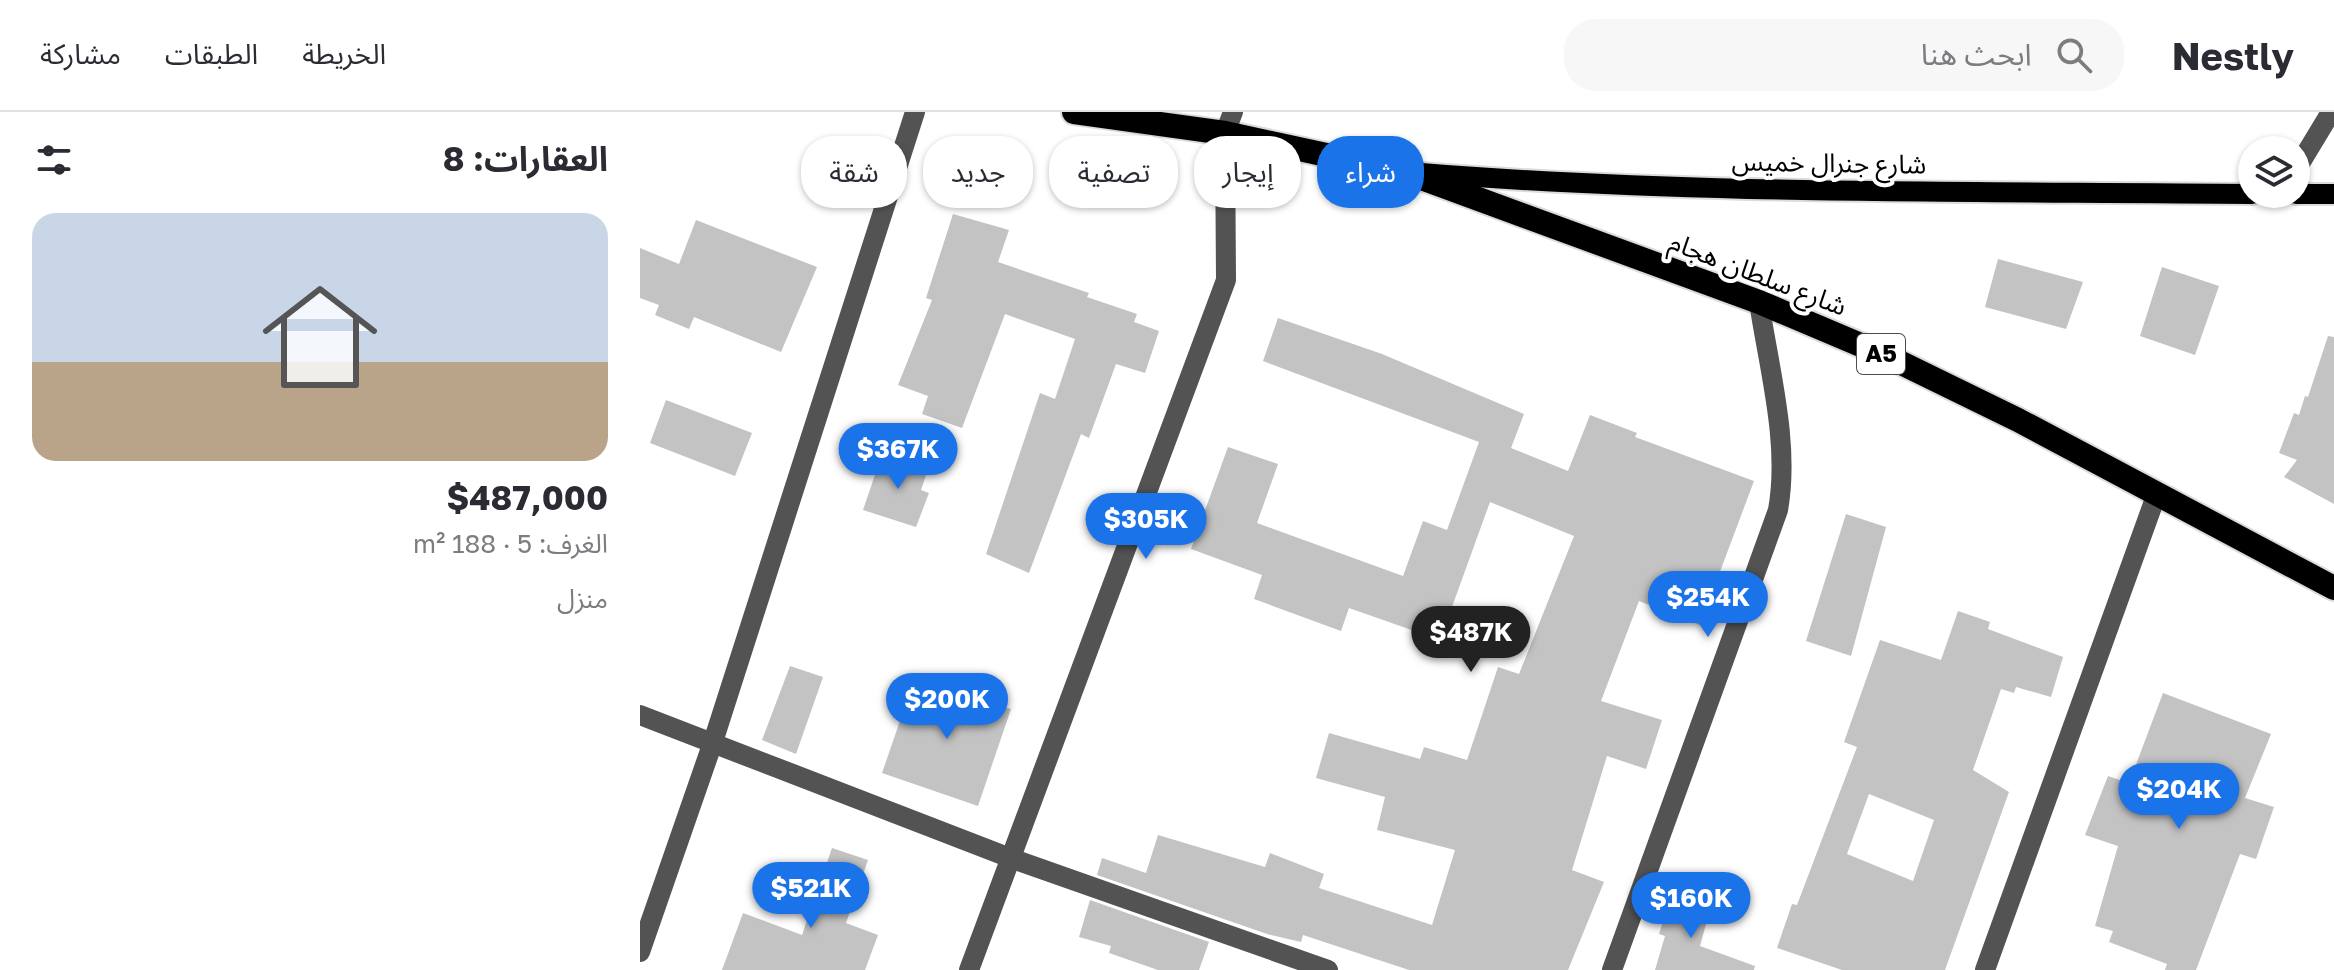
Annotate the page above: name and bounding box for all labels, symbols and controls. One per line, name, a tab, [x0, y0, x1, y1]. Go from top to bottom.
search box	[1564, 19, 2124, 91]
icon: search	[2052, 33, 2096, 77]
text: Nestly	[2172, 33, 2294, 78]
text: ابحث هنا	[1921, 36, 2032, 72]
text: مشاركة	[40, 37, 121, 70]
text: الطبقات	[165, 37, 258, 70]
text: الخريطة	[302, 37, 386, 70]
chip: شقة	[801, 136, 907, 208]
chip: جديد	[923, 136, 1033, 208]
chip: تصفية	[1049, 136, 1178, 208]
chip: إيجار	[1194, 136, 1301, 208]
chip: شراء	[1317, 136, 1424, 208]
map controls	[2238, 136, 2310, 208]
button: layers	[2238, 136, 2310, 208]
icon: filters	[32, 138, 76, 182]
text: العقارات: 8	[443, 138, 608, 178]
street label: شارع جنرال خميس	[1731, 145, 1927, 184]
street label: شارع سلطان هجام	[1663, 225, 1851, 326]
icon: home	[248, 265, 392, 409]
road number: A5	[1857, 334, 1905, 374]
pin: $367K	[842, 423, 954, 491]
text: $367K	[857, 433, 939, 464]
text: $487,000	[447, 477, 608, 517]
pin: $305K	[1090, 493, 1202, 561]
text: $305K	[1104, 503, 1188, 534]
text: الغرف: 5 · 188 m²	[413, 528, 608, 559]
pin: $254K	[1652, 571, 1764, 639]
text: $254K	[1666, 581, 1750, 612]
text: منزل	[557, 583, 608, 614]
pin: $487K	[1415, 606, 1527, 674]
text: $487K	[1429, 616, 1513, 647]
pin: $200K	[891, 673, 1003, 741]
text: $200K	[904, 683, 990, 714]
pin: $204K	[2123, 763, 2235, 831]
text: $204K	[2136, 773, 2222, 804]
pin: $521K	[755, 862, 867, 930]
text: $521K	[770, 872, 852, 903]
pin: $160K	[1635, 872, 1747, 940]
text: $160K	[1649, 882, 1733, 913]

